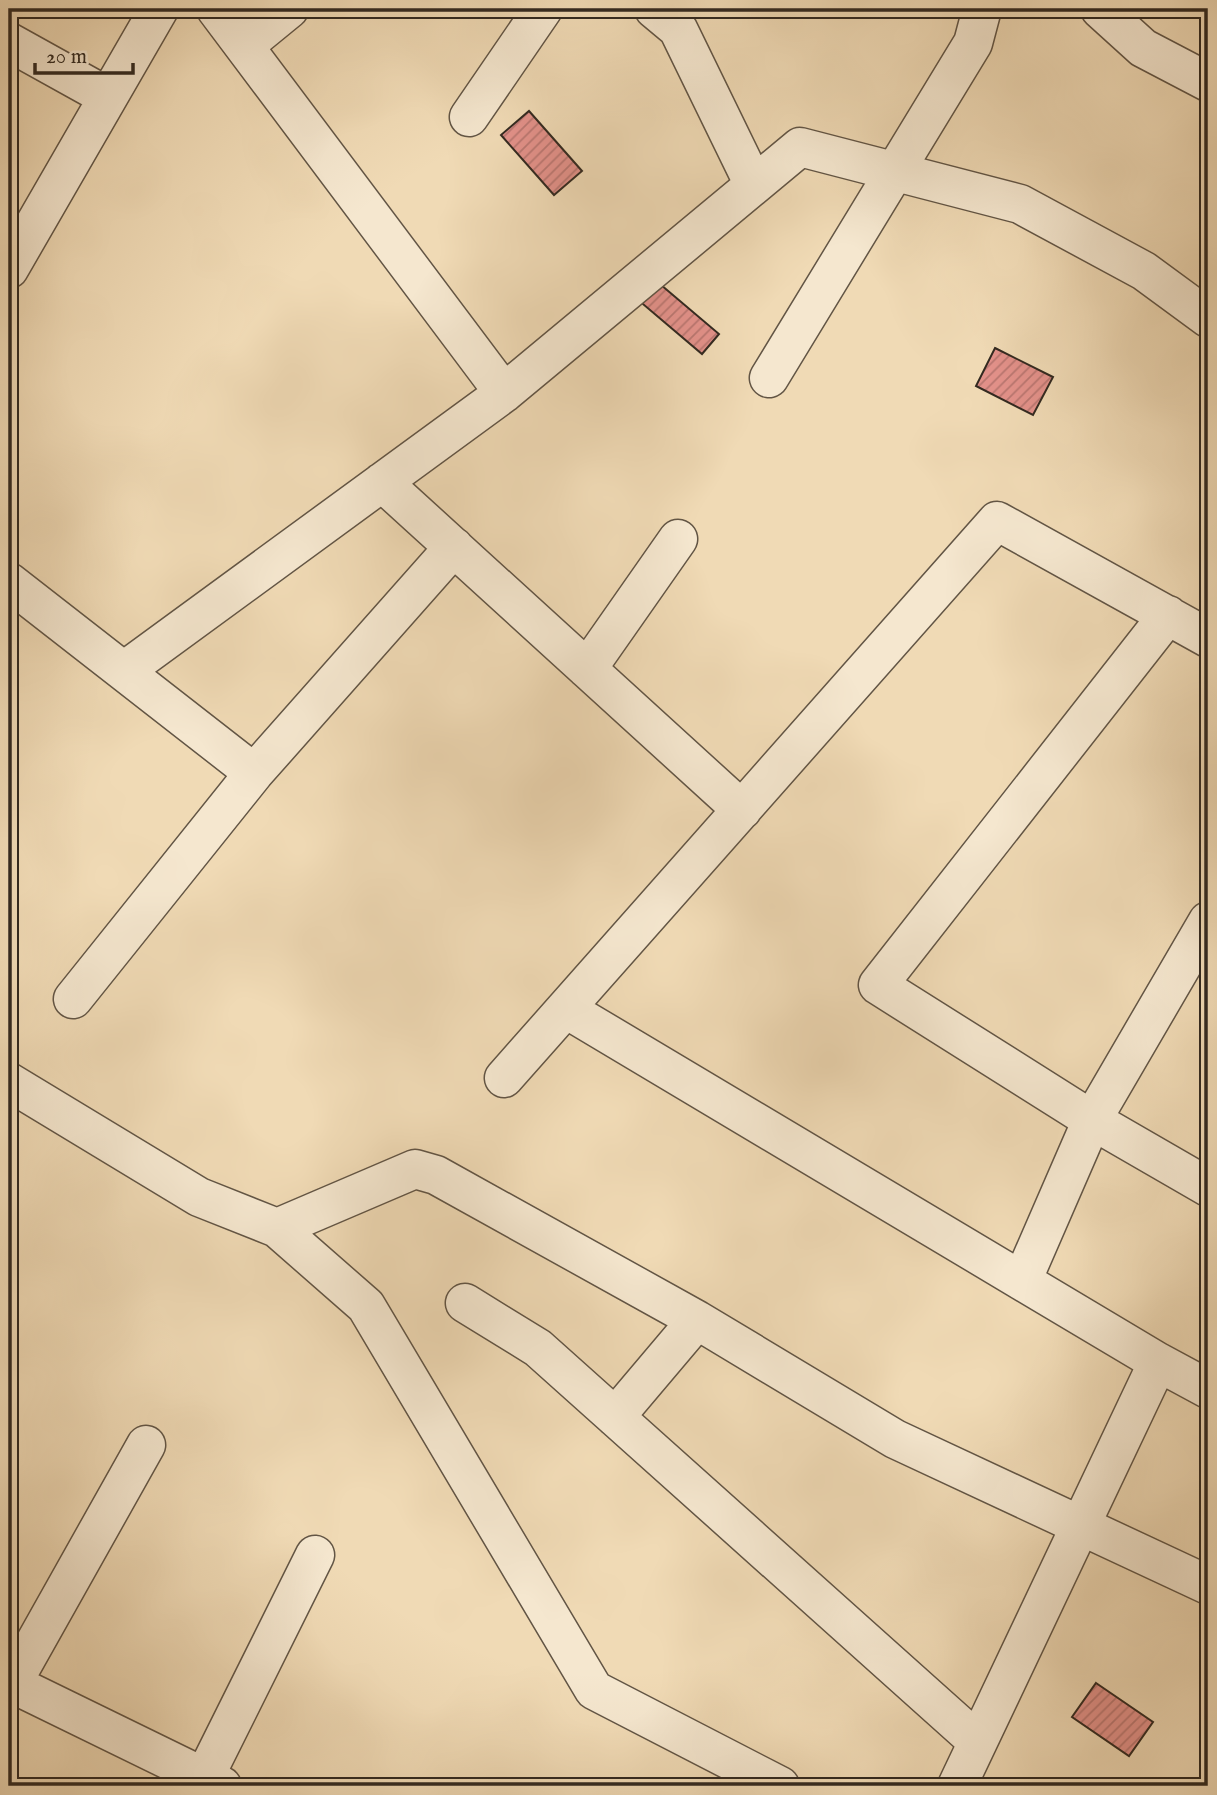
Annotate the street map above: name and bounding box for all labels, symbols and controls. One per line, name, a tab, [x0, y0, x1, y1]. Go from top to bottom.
scale bar	[35, 32, 133, 76]
text: 20 m	[46, 44, 87, 71]

